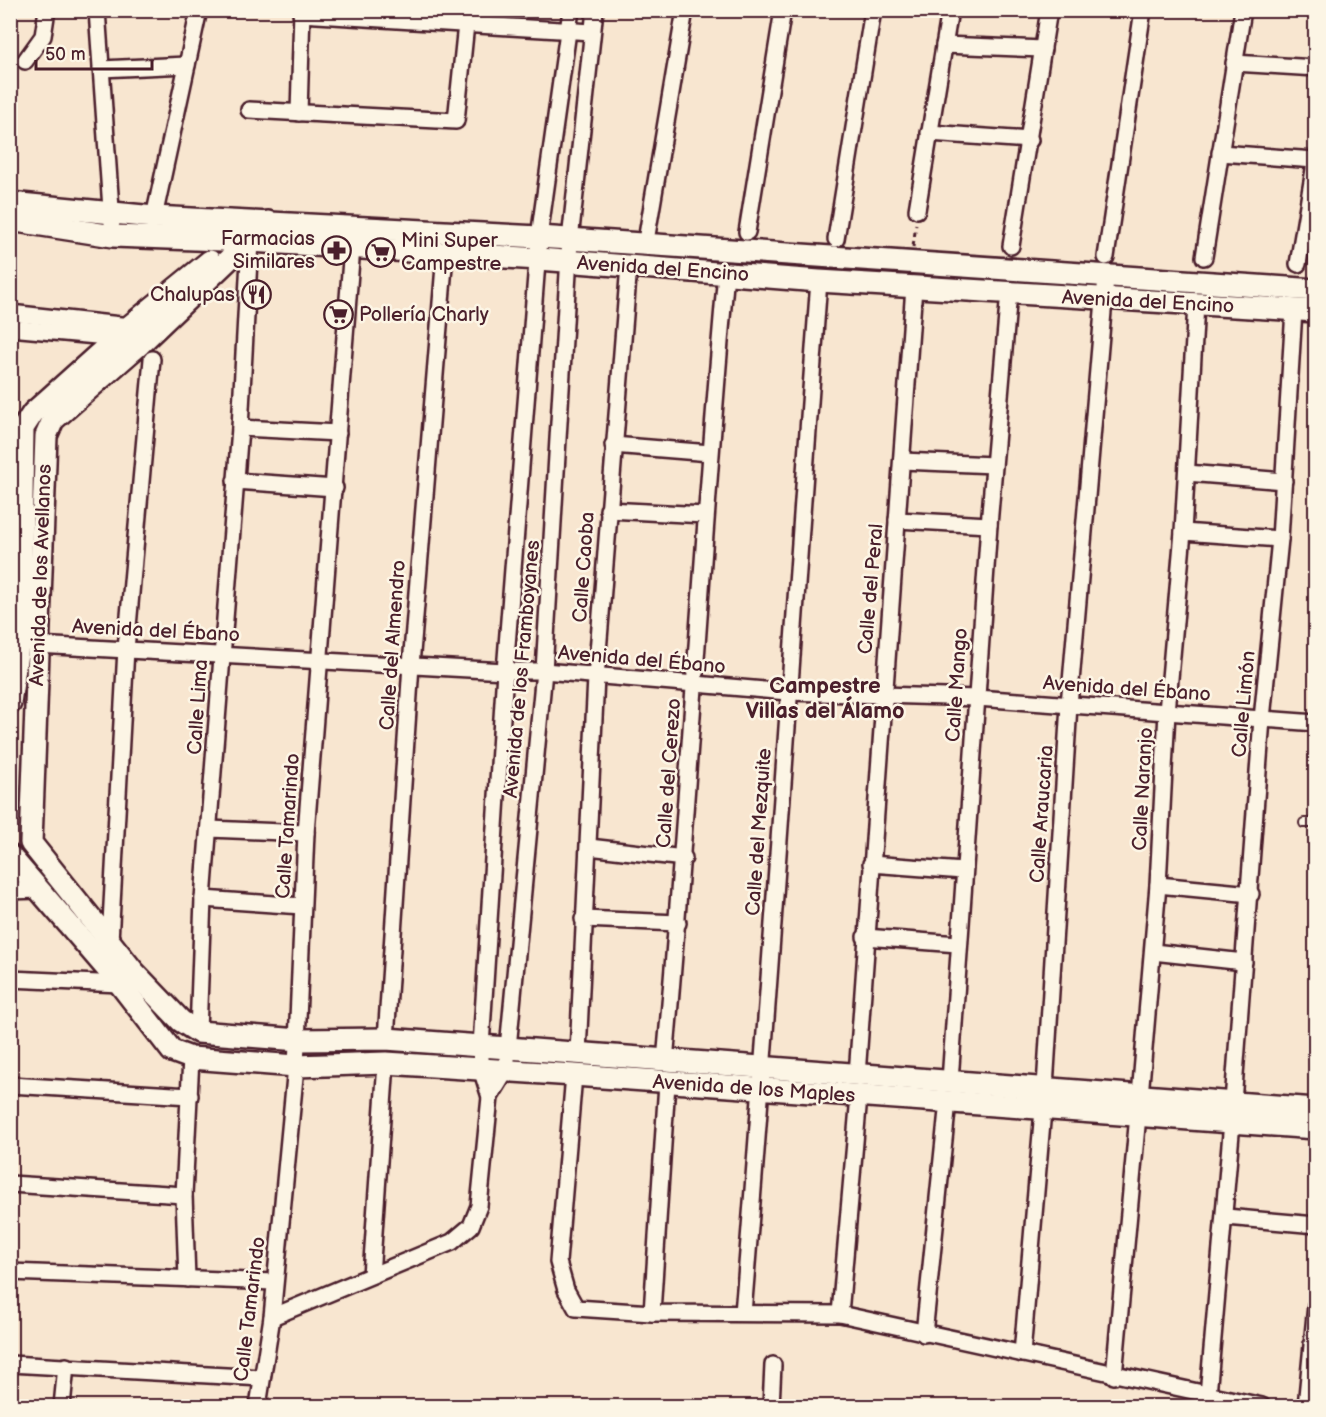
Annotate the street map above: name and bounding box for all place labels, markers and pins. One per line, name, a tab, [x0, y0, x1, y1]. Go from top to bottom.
place label: Farmacias Similares	[221, 227, 315, 274]
place label: Mini Super Campestre	[401, 229, 501, 276]
pharmacy icon: Farmacias Similares	[320, 234, 352, 266]
supermarket icon: Mini Super Campestre	[364, 236, 396, 268]
restaurant icon: Chalupas	[240, 278, 272, 310]
place label: Chalupas	[150, 283, 235, 307]
supermarket icon: Pollería Charly	[322, 298, 354, 330]
place label: Pollería Charly	[359, 303, 489, 327]

